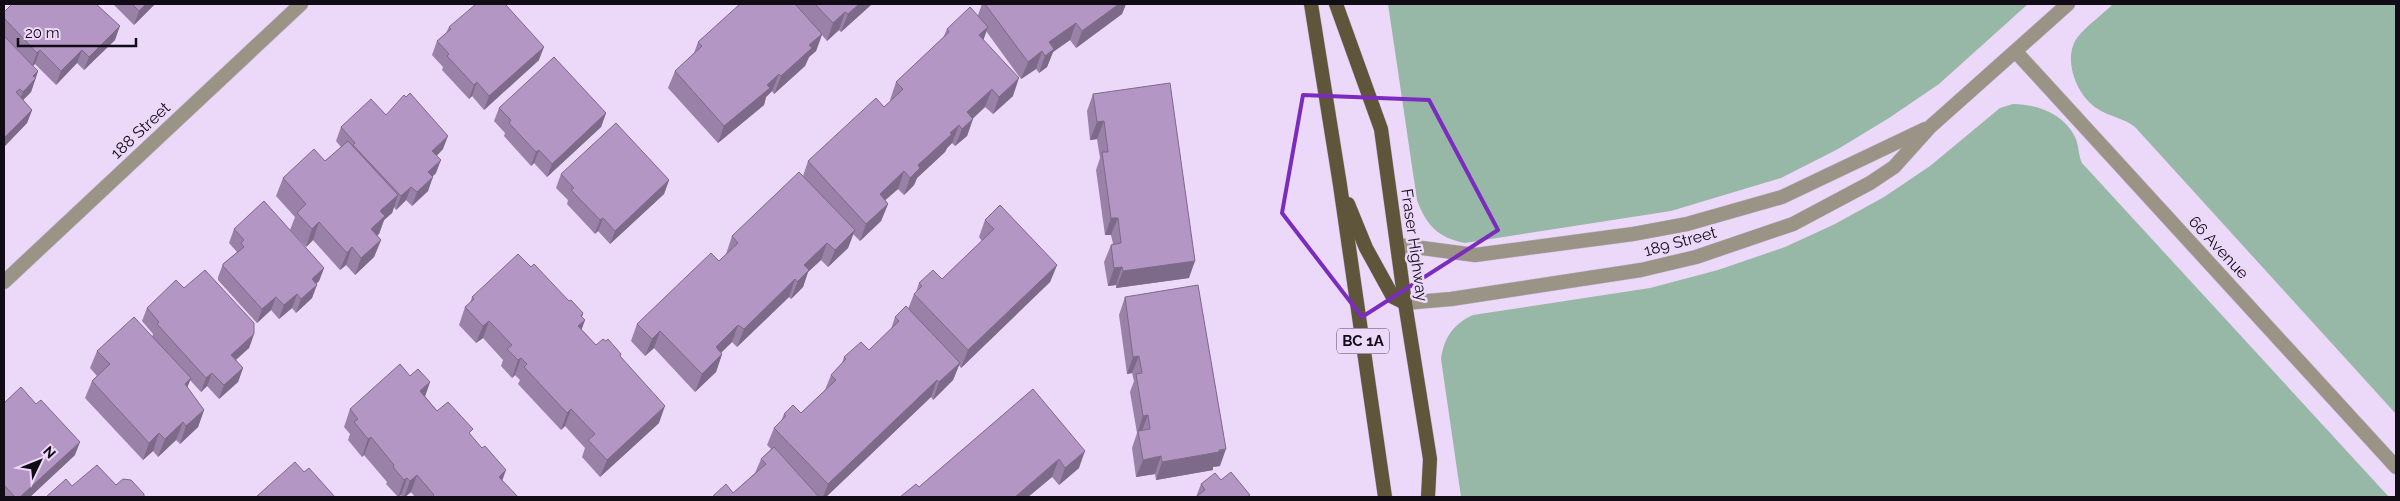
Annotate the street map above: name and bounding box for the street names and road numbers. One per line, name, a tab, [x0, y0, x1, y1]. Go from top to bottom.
street label: 188 Street	[107, 98, 174, 163]
street label: Fraser Highway	[1397, 187, 1432, 303]
street label: 66 Avenue	[2185, 212, 2253, 283]
street label: 189 Street	[1642, 223, 1719, 260]
road number: BC 1A	[1337, 328, 1389, 354]

